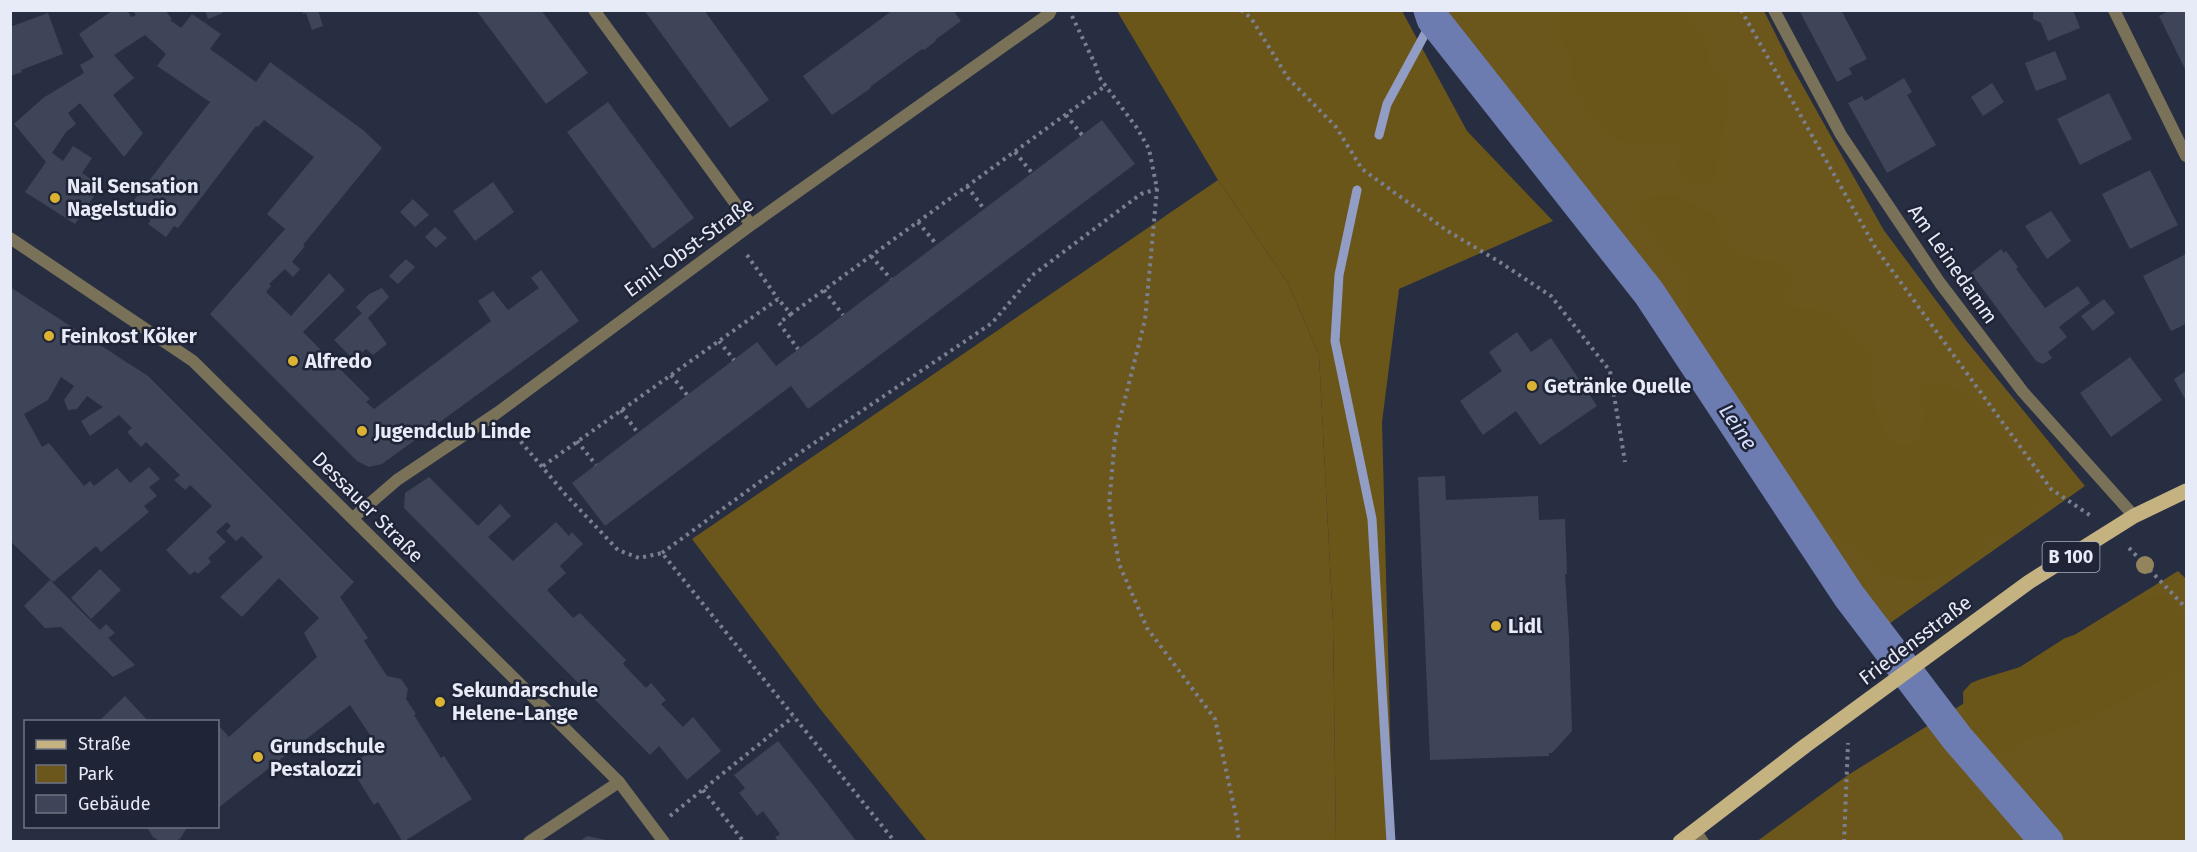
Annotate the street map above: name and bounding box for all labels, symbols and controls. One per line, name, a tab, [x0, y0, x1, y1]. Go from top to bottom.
place label: Nail Sensation Nagelstudio	[67, 174, 199, 221]
marker: Nail Sensation Nagelstudio	[48, 191, 62, 205]
street label: Emil-Obst-Straße	[619, 192, 759, 302]
street label: Am Leinedamm	[1903, 200, 2003, 328]
place label: Feinkost Köker	[61, 324, 198, 348]
marker: Feinkost Köker	[42, 329, 56, 343]
place label: Alfredo	[304, 349, 372, 373]
marker: Alfredo	[286, 354, 300, 368]
place label: Getränke Quelle	[1544, 374, 1691, 398]
marker: Getränke Quelle	[1525, 379, 1539, 393]
water label: Leine	[1713, 399, 1763, 455]
place label: Jugendclub Linde	[373, 419, 531, 443]
marker: Jugendclub Linde	[355, 424, 369, 438]
street label: Dessauer Straße	[307, 446, 429, 568]
road number: B 100	[2042, 542, 2100, 572]
street label: Friedensstraße	[1854, 590, 1976, 690]
place label: Lidl	[1508, 614, 1542, 638]
marker: Lidl	[1489, 619, 1503, 633]
place label: Sekundarschule Helene-Lange	[452, 678, 598, 725]
marker: Sekundarschule Helene-Lange	[433, 695, 447, 709]
legend	[24, 720, 219, 828]
text: Straße	[78, 733, 131, 755]
place label: Grundschule Pestalozzi	[270, 734, 385, 781]
marker: Grundschule Pestalozzi	[251, 750, 265, 764]
text: Park	[78, 763, 114, 785]
text: Gebäude	[78, 793, 151, 815]

